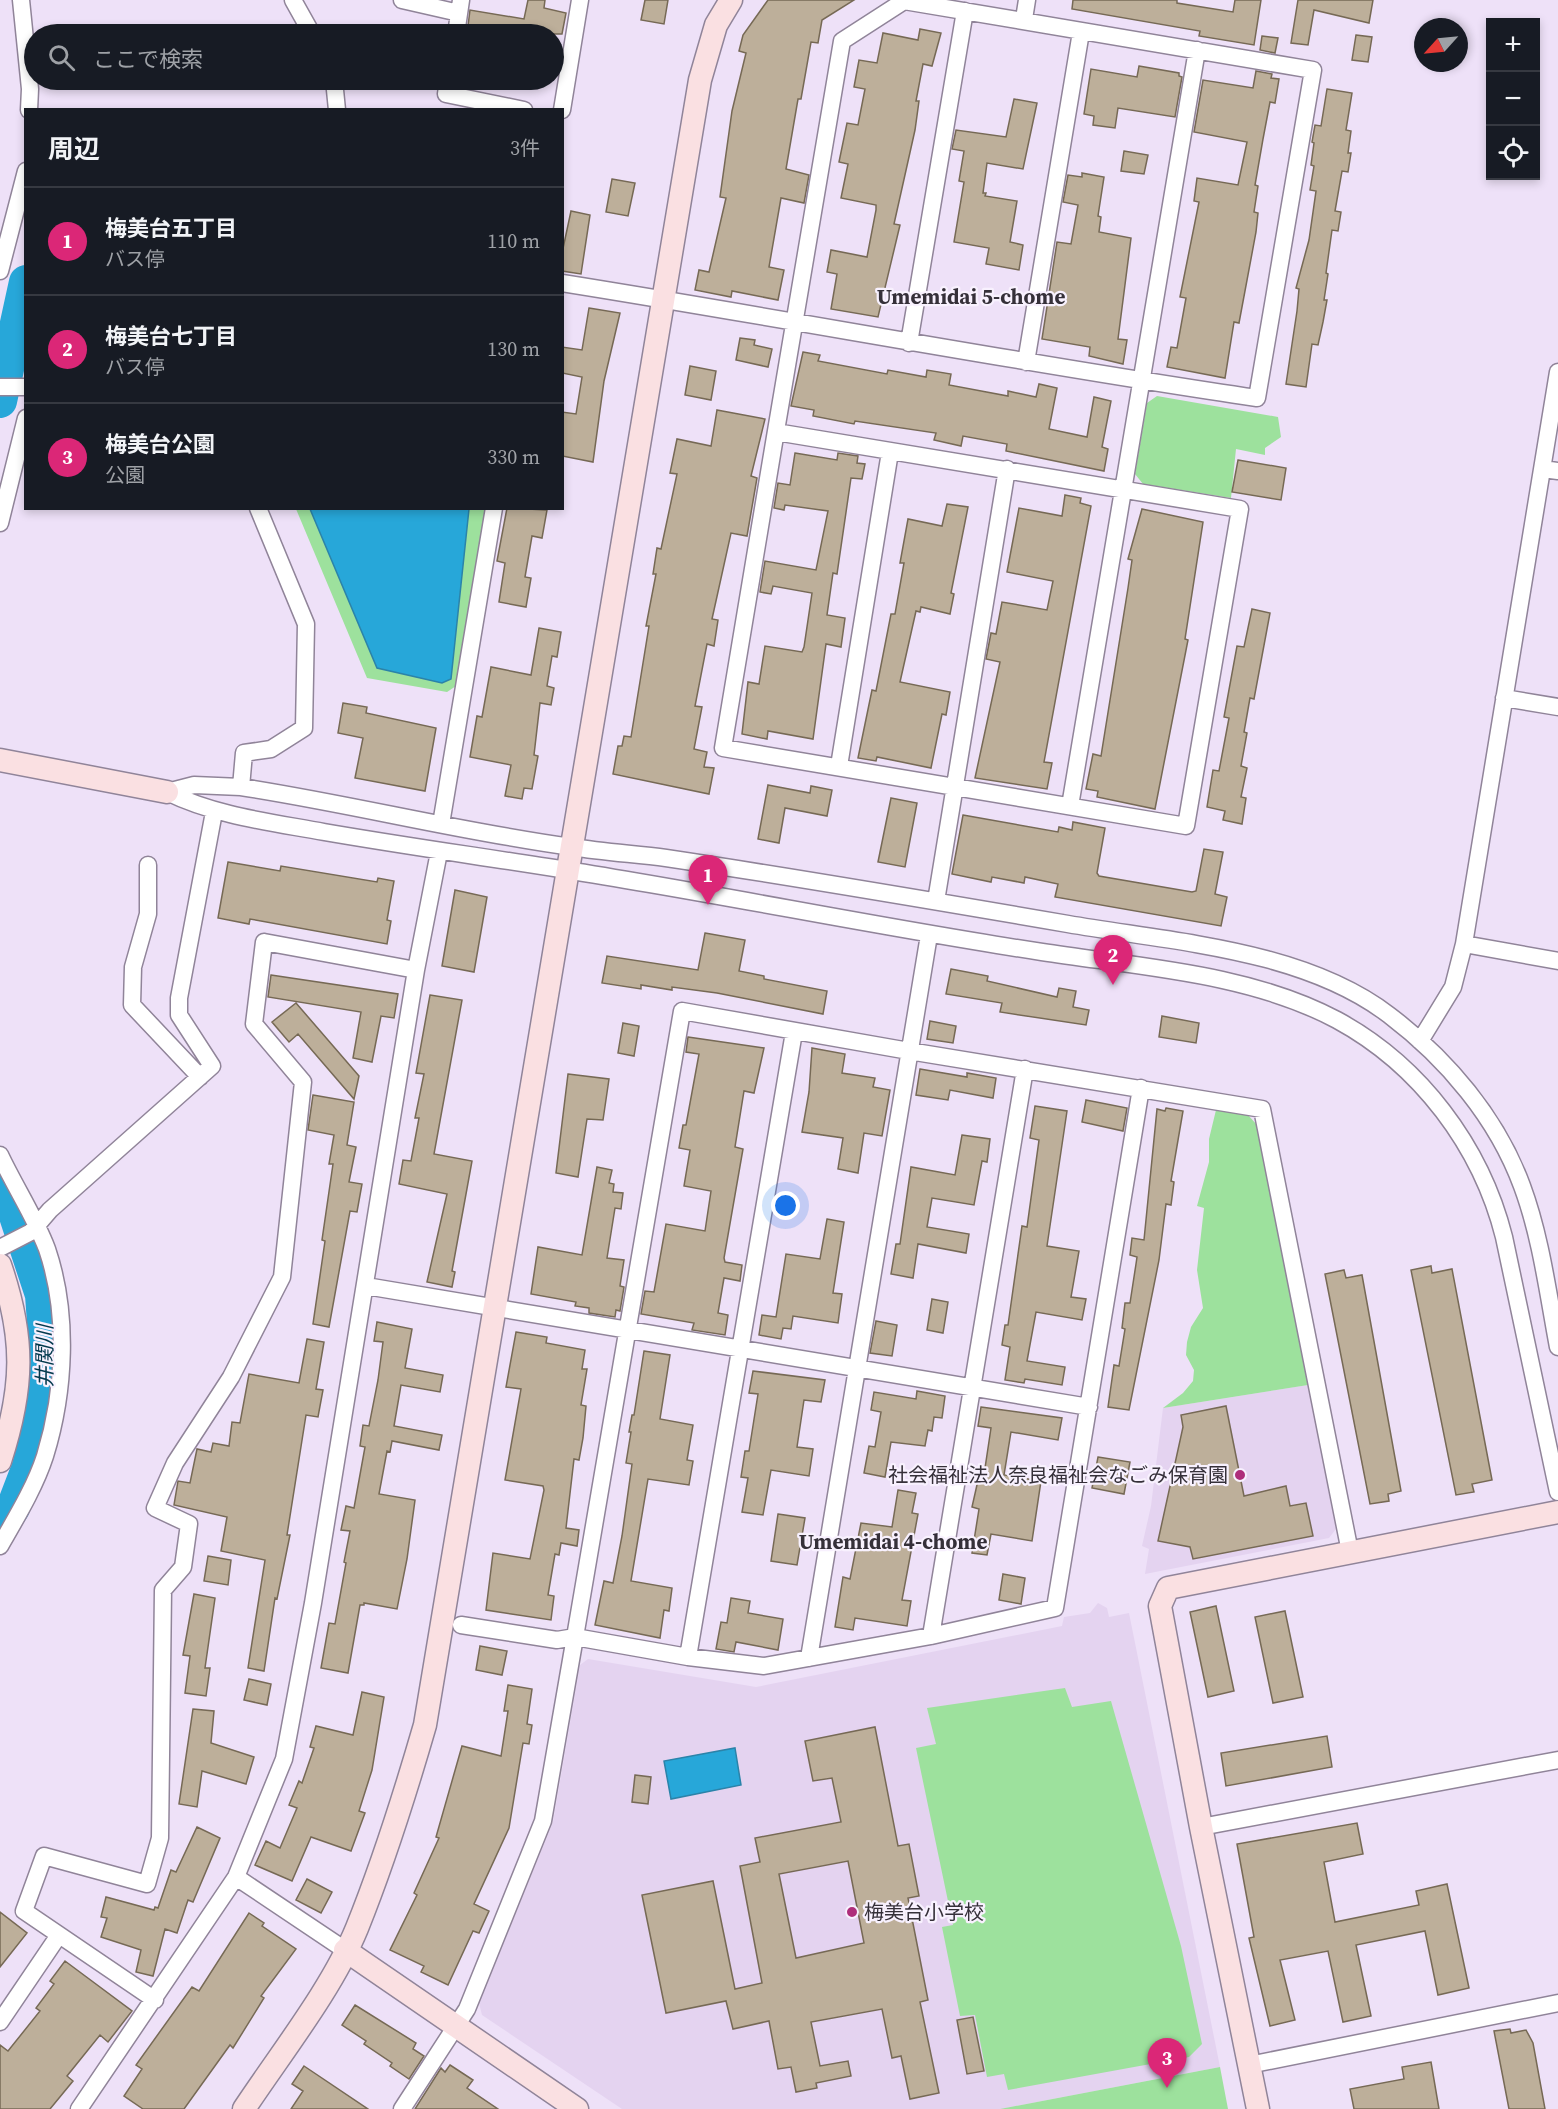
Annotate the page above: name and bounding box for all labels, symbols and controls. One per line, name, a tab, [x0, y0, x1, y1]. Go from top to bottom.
north arrow	[1414, 18, 1468, 72]
map controls	[1486, 18, 1540, 180]
button: +	[1486, 18, 1540, 72]
search box	[24, 24, 564, 90]
icon: search	[45, 41, 78, 74]
text: ここで検索	[93, 44, 203, 74]
button: −	[1486, 72, 1540, 126]
button: locate	[1486, 126, 1540, 180]
text: 周辺	[48, 131, 100, 167]
text: 3件	[510, 134, 540, 162]
text: 梅美台五丁目	[105, 213, 237, 243]
text: 1	[62, 227, 73, 255]
text: 110 m	[487, 227, 540, 255]
text: バス停	[105, 245, 165, 273]
district label: Umemidai 5-chome	[877, 282, 1065, 311]
text: 梅美台七丁目	[105, 321, 237, 351]
text: 2	[62, 335, 73, 363]
text: 130 m	[487, 335, 540, 363]
text: バス停	[105, 353, 165, 381]
text: 梅美台公園	[105, 429, 215, 459]
text: 3	[62, 443, 73, 471]
text: 330 m	[487, 443, 540, 471]
text: 公園	[105, 461, 145, 489]
pin: 1	[688, 856, 728, 905]
pin: 2	[1094, 936, 1132, 985]
your location	[771, 1191, 800, 1220]
water label: 井関川	[30, 1323, 59, 1388]
place label: 社会福祉法人奈良福祉会なごみ保育園	[888, 1461, 1228, 1489]
marker: 社会福祉法人奈良福祉会なごみ保育園	[1233, 1468, 1247, 1482]
district label: Umemidai 4-chome	[799, 1527, 987, 1556]
place label: 梅美台小学校	[864, 1898, 984, 1926]
marker: 梅美台小学校	[845, 1905, 859, 1919]
pin: 3	[1148, 2038, 1186, 2088]

